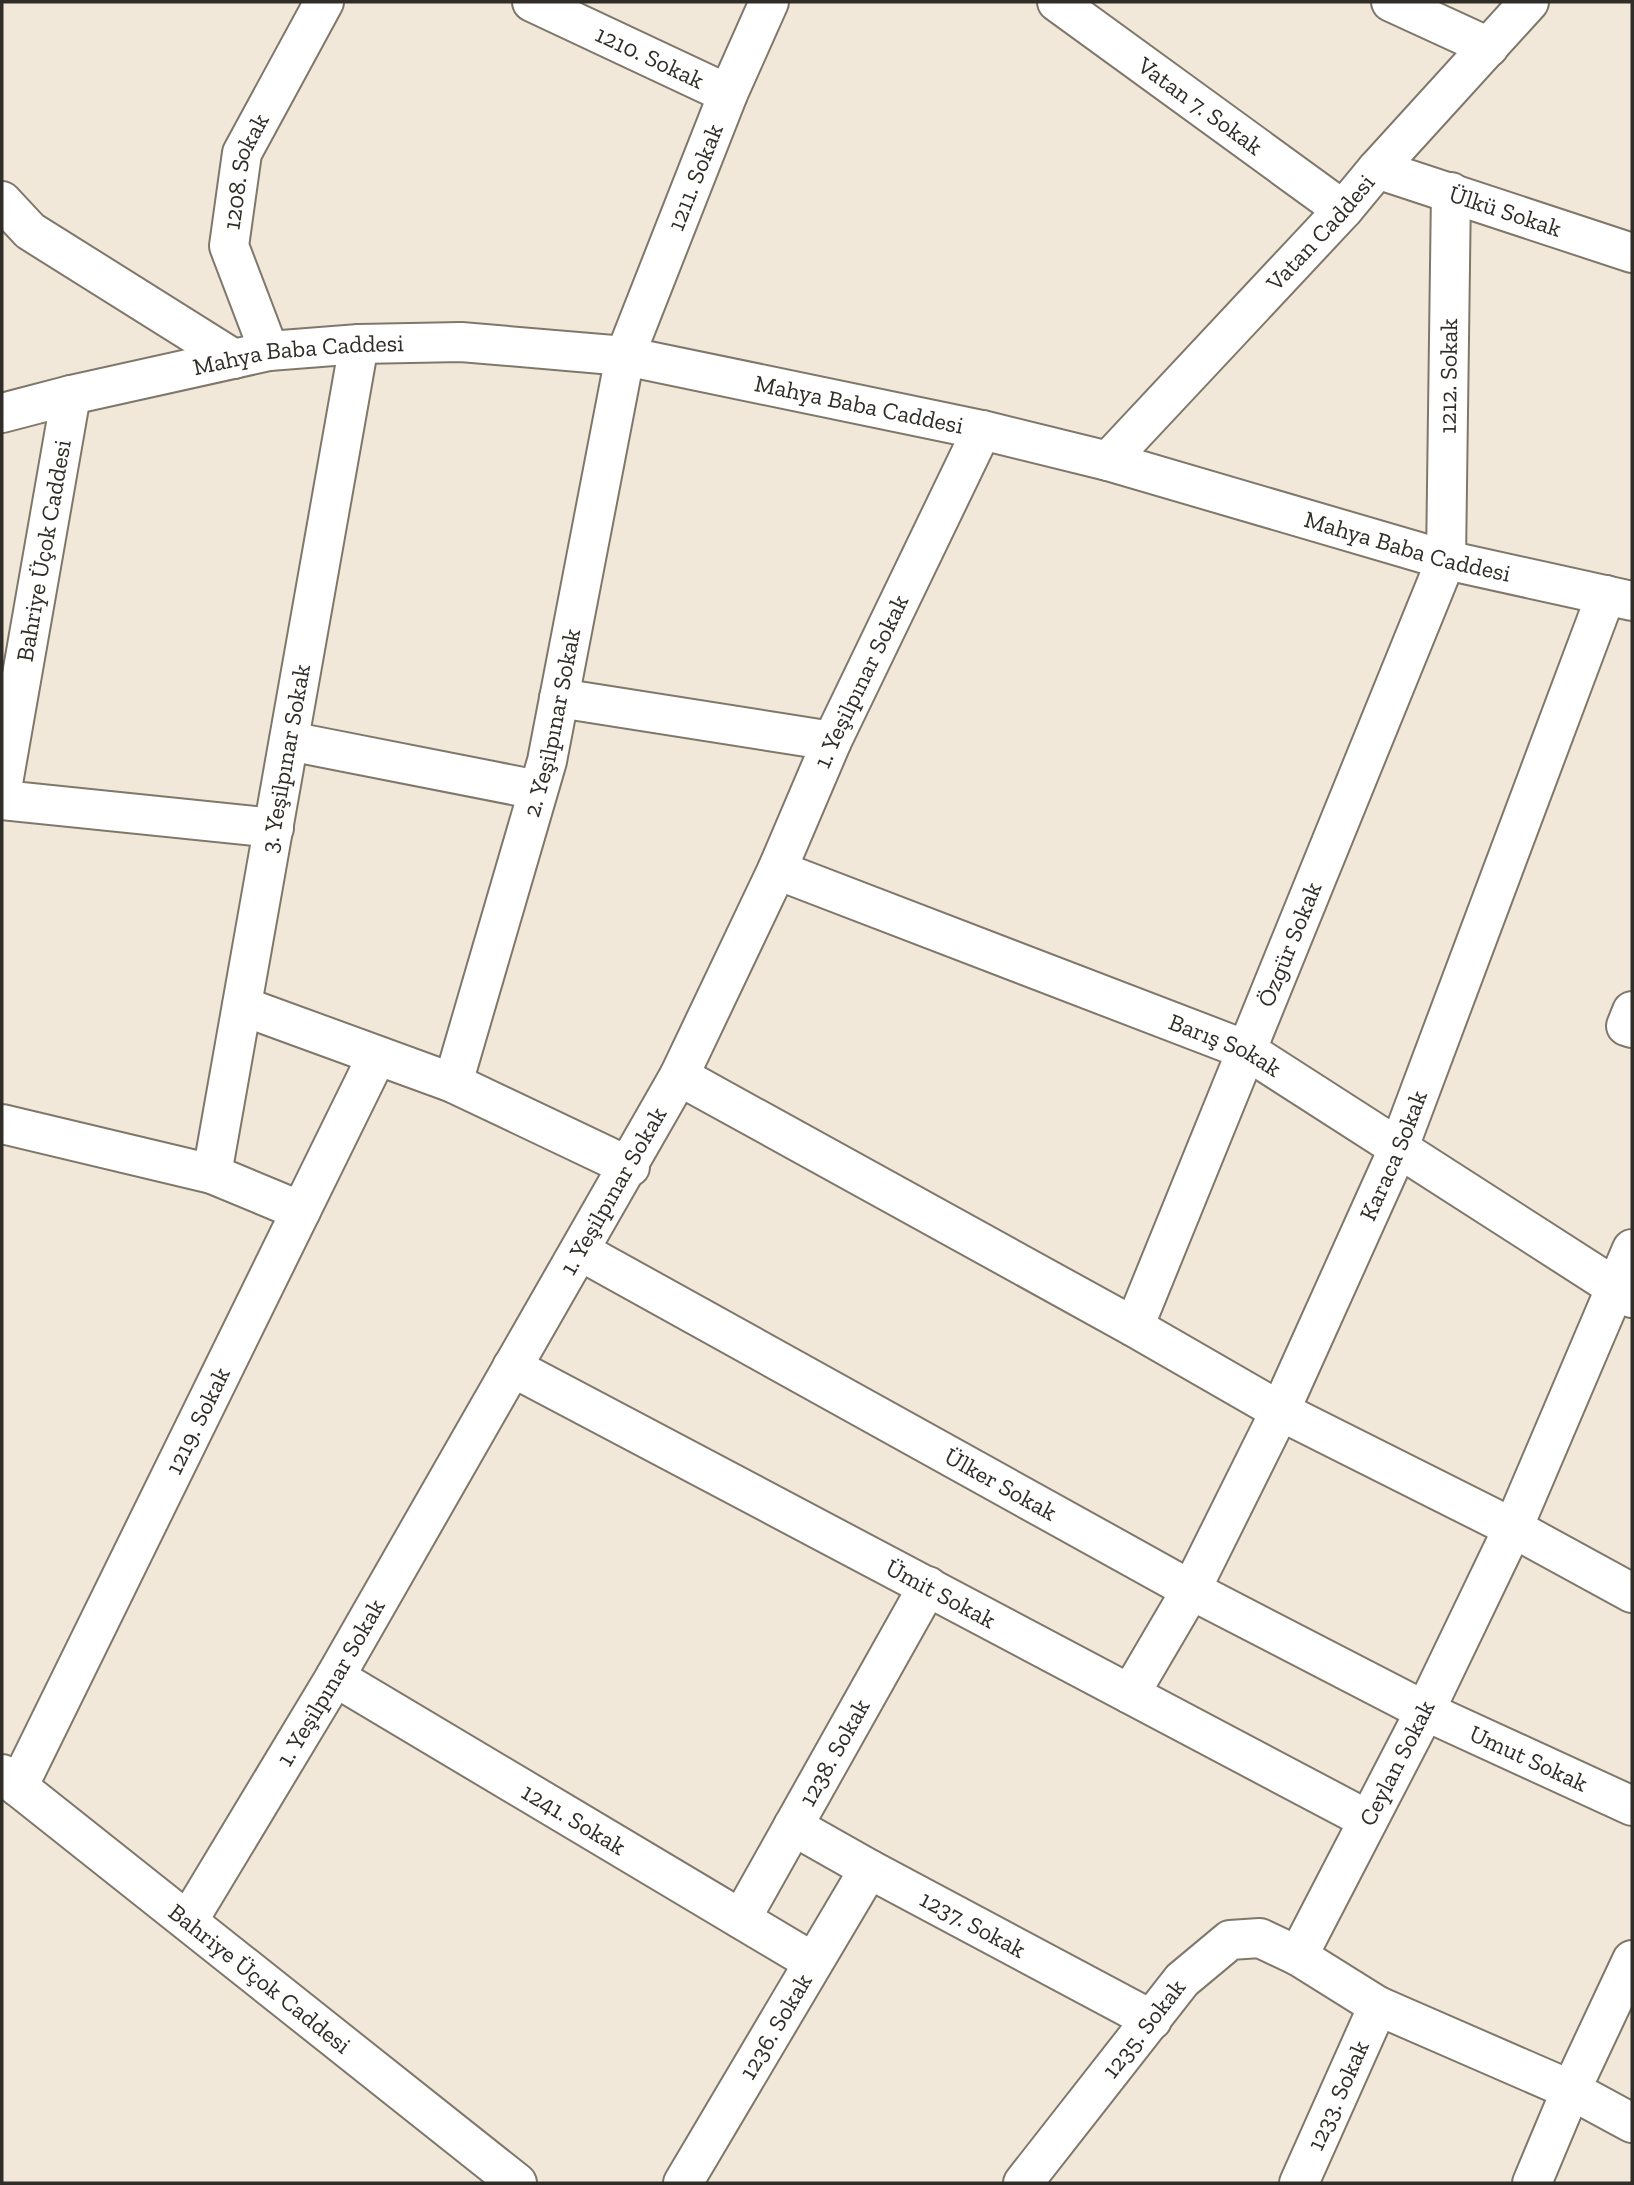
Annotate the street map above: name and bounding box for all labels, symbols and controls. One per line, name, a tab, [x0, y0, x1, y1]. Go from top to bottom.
street label: 1210. Sokak	[591, 19, 709, 95]
street label: Vatan 7. Sokak	[1131, 50, 1269, 161]
street label: 1208. Sokak	[216, 108, 275, 232]
street label: 1211. Sokak	[661, 119, 729, 235]
street label: Vatan Caddesi	[1259, 168, 1381, 297]
street label: Ülkü Sokak	[1445, 179, 1566, 243]
street label: 1212. Sokak	[1433, 318, 1463, 434]
street label: Mahya Baba Caddesi	[190, 328, 404, 381]
street label: Mahya Baba Caddesi	[752, 368, 966, 440]
street label: Bahriye Üçok Caddesi	[10, 437, 77, 664]
street label: Mahya Baba Caddesi	[1301, 504, 1514, 588]
street label: 1. Yeşilpınar Sokak	[807, 589, 915, 772]
street label: 2. Yeşilpınar Sokak	[517, 626, 586, 820]
street label: 3. Yeşilpınar Sokak	[254, 661, 316, 855]
street label: Özgür Sokak	[1251, 877, 1328, 1011]
street label: Barış Sokak	[1165, 1007, 1287, 1083]
street label: Karaca Sokak	[1353, 1086, 1433, 1225]
street label: 1. Yeşilpınar Sokak	[553, 1101, 673, 1280]
street label: 1219. Sokak	[159, 1362, 236, 1479]
street label: Ülker Sokak	[940, 1441, 1062, 1527]
street label: Ümit Sokak	[881, 1553, 1001, 1635]
street label: 1. Yeşilpınar Sokak	[270, 1593, 391, 1771]
street label: 1238. Sokak	[792, 1693, 876, 1811]
street label: Ceylan Sokak	[1353, 1695, 1441, 1830]
street label: Umut Sokak	[1465, 1718, 1593, 1798]
street label: 1241. Sokak	[517, 1777, 632, 1861]
street label: 1237. Sokak	[915, 1884, 1031, 1964]
street label: Bahriye Üçok Caddesi	[163, 1897, 357, 2060]
street label: 1236. Sokak	[733, 1968, 818, 2084]
street label: 1235. Sokak	[1096, 1973, 1192, 2084]
street label: 1233. Sokak	[1301, 2035, 1375, 2155]

